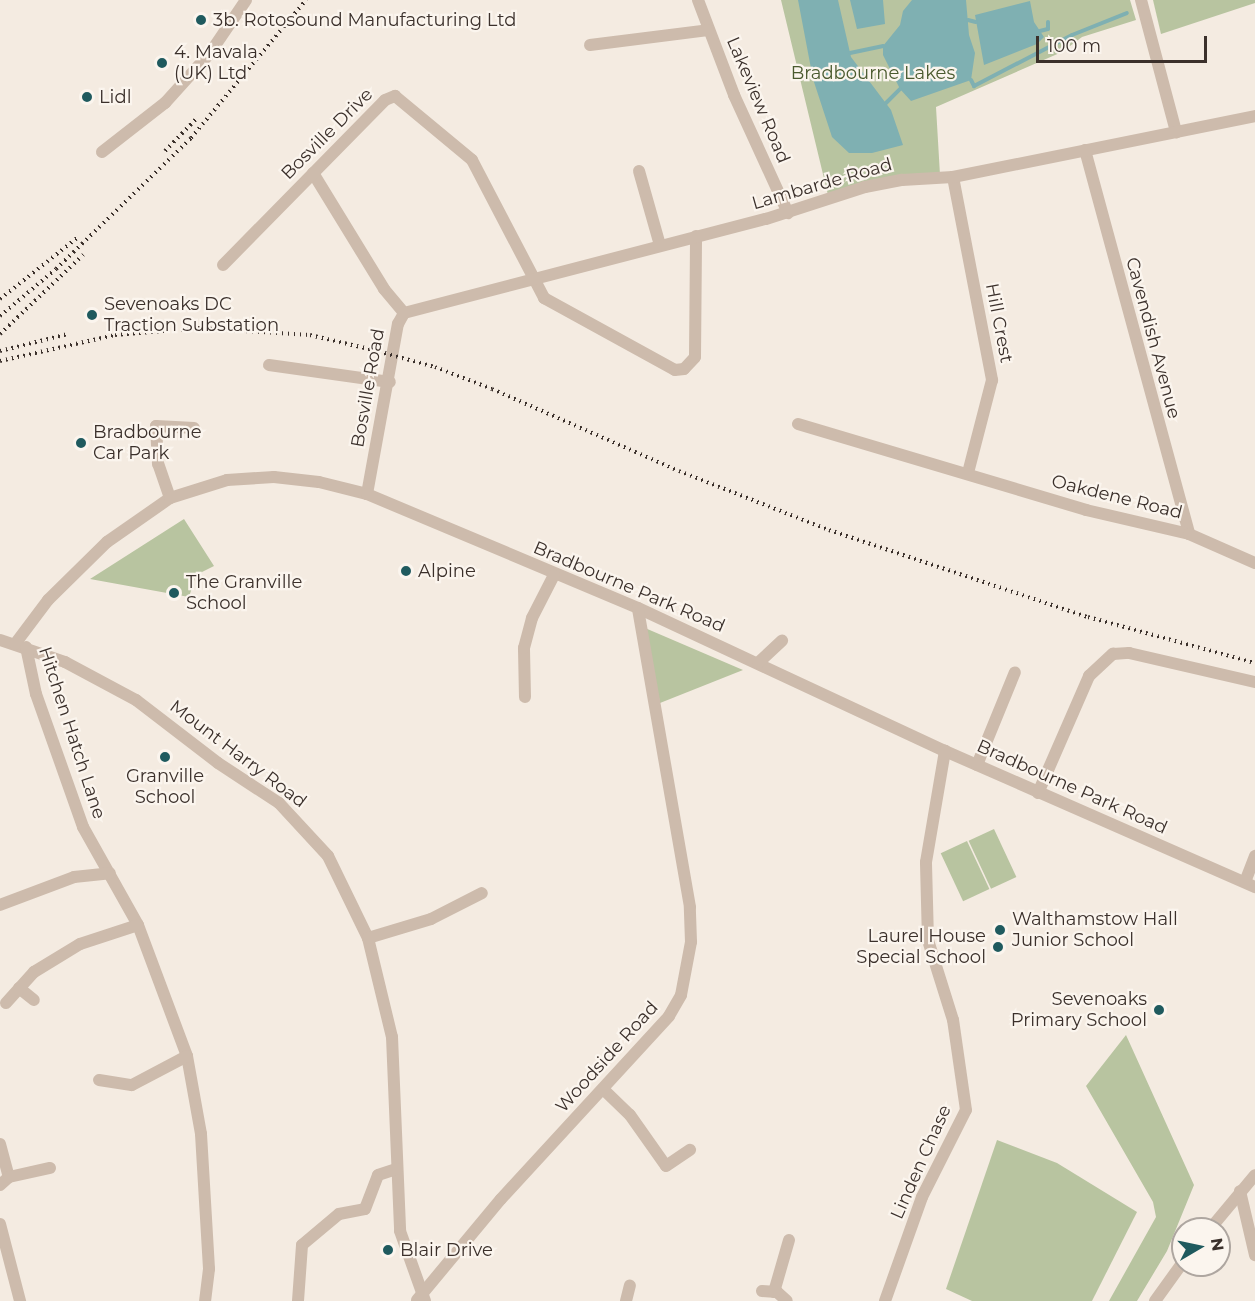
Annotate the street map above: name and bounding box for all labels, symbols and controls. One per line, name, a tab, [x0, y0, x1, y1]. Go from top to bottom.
place label: 3b. Rotosound Manufacturing Ltd	[213, 9, 517, 31]
marker: 3b. Rotosound Manufacturing Ltd	[194, 13, 208, 27]
scale bar	[1039, 24, 1210, 62]
street label: Lakeview Road	[722, 34, 794, 166]
text: 100 m	[1047, 35, 1101, 57]
place label: 4. Mavala (UK) Ltd	[174, 42, 258, 84]
marker: 4. Mavala (UK) Ltd	[155, 56, 169, 70]
park label: Bradbourne Lakes	[791, 62, 955, 84]
street label: Bosville Drive	[277, 84, 377, 184]
place label: Lidl	[99, 86, 131, 108]
marker: Lidl	[80, 90, 94, 104]
street label: Lambarde Road	[749, 154, 895, 214]
street label: Cavendish Avenue	[1121, 255, 1185, 421]
street label: Hill Crest	[981, 281, 1017, 365]
place label: Sevenoaks DC Traction Substation	[104, 294, 279, 336]
marker: Sevenoaks DC Traction Substation	[85, 308, 99, 322]
street label: Bosville Road	[347, 327, 389, 449]
place label: Bradbourne Car Park	[93, 422, 202, 464]
marker: Bradbourne Car Park	[74, 436, 88, 450]
street label: Oakdene Road	[1049, 470, 1185, 524]
street label: Bradbourne Park Road	[530, 537, 728, 637]
place label: Alpine	[418, 560, 476, 582]
marker: Alpine	[399, 564, 413, 578]
place label: The Granville School	[186, 572, 302, 614]
marker: The Granville School	[167, 586, 181, 600]
street label: Hitchen Hatch Lane	[34, 644, 110, 822]
street label: Mount Harry Road	[165, 696, 311, 812]
street label: Bradbourne Park Road	[973, 735, 1171, 839]
marker: Granville School	[158, 750, 172, 764]
place label: Granville School	[126, 766, 204, 808]
place label: Walthamstow Hall Junior School	[1012, 909, 1178, 952]
marker: Walthamstow Hall Junior School	[993, 923, 1007, 937]
place label: Laurel House Special School	[856, 926, 986, 968]
marker: Laurel House Special School	[991, 940, 1005, 954]
place label: Sevenoaks Primary School	[1011, 989, 1147, 1032]
street label: Woodside Road	[551, 997, 663, 1117]
marker: Sevenoaks Primary School	[1152, 1003, 1166, 1017]
street label: Linden Chase	[886, 1102, 956, 1222]
north arrow	[1171, 1217, 1231, 1277]
text: N	[1207, 1237, 1228, 1252]
place label: Blair Drive	[400, 1239, 493, 1261]
marker: Blair Drive	[381, 1243, 395, 1257]

